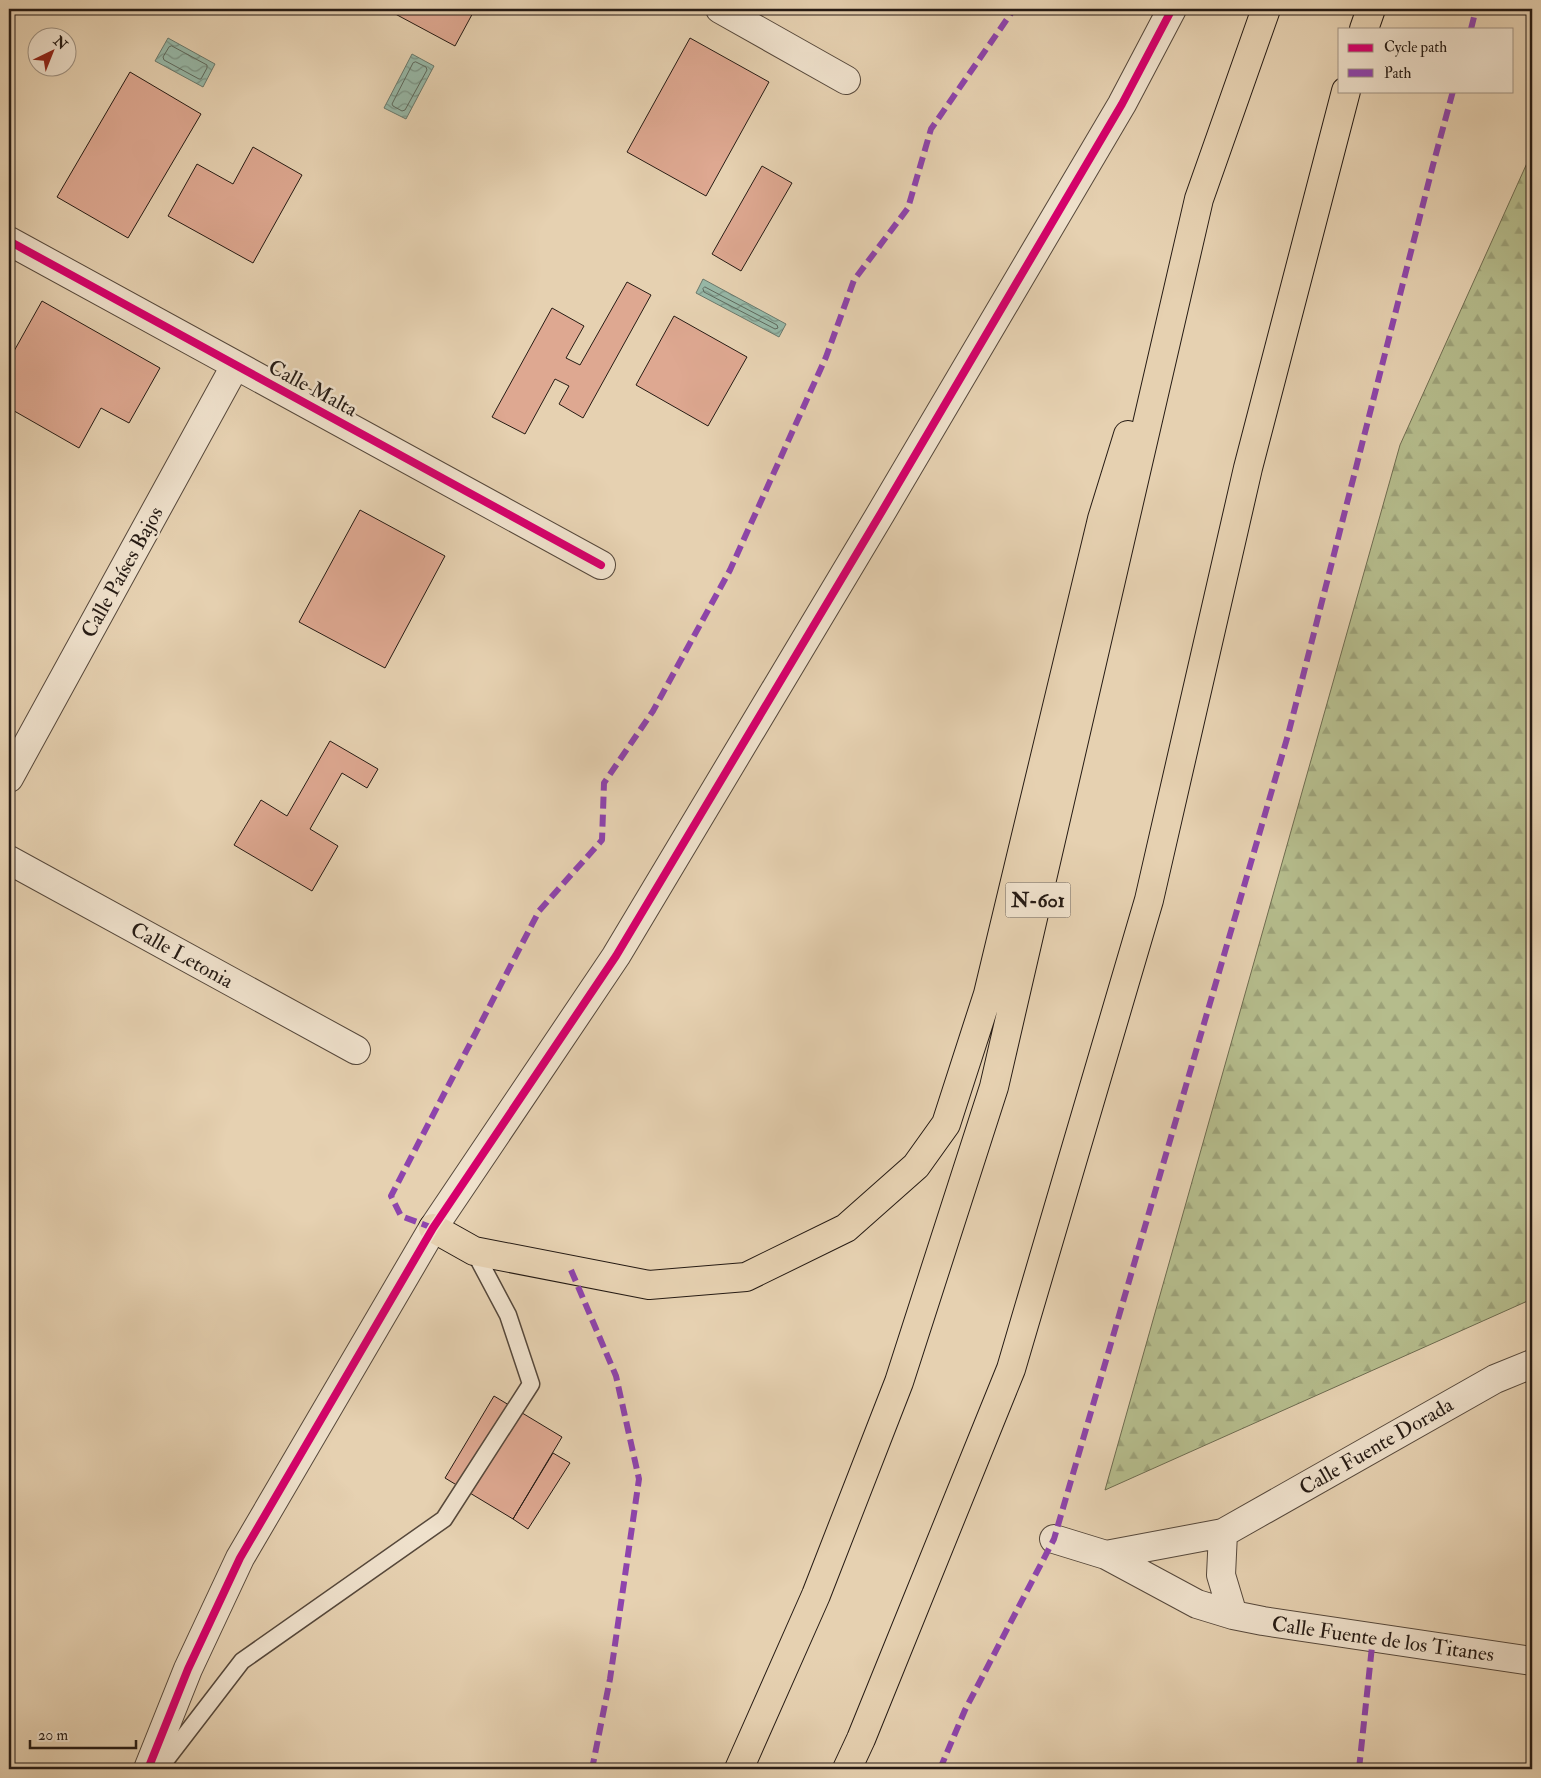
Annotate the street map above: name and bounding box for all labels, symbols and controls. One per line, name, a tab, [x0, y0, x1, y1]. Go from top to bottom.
north arrow	[28, 28, 78, 78]
legend	[1338, 28, 1514, 92]
text: N	[49, 32, 71, 54]
text: Cycle path	[1384, 38, 1447, 58]
text: Path	[1384, 64, 1411, 83]
street label: Calle Malta	[263, 354, 362, 423]
street label: Calle Países Bajos	[75, 502, 170, 643]
road number: N-601	[1006, 882, 1070, 918]
street label: Calle Letonia	[125, 916, 238, 995]
street label: Calle Fuente Dorada	[1294, 1391, 1458, 1501]
street label: Calle Fuente de los Titanes	[1270, 1611, 1496, 1668]
scale bar	[30, 1718, 136, 1750]
text: 20 m	[38, 1726, 68, 1745]

